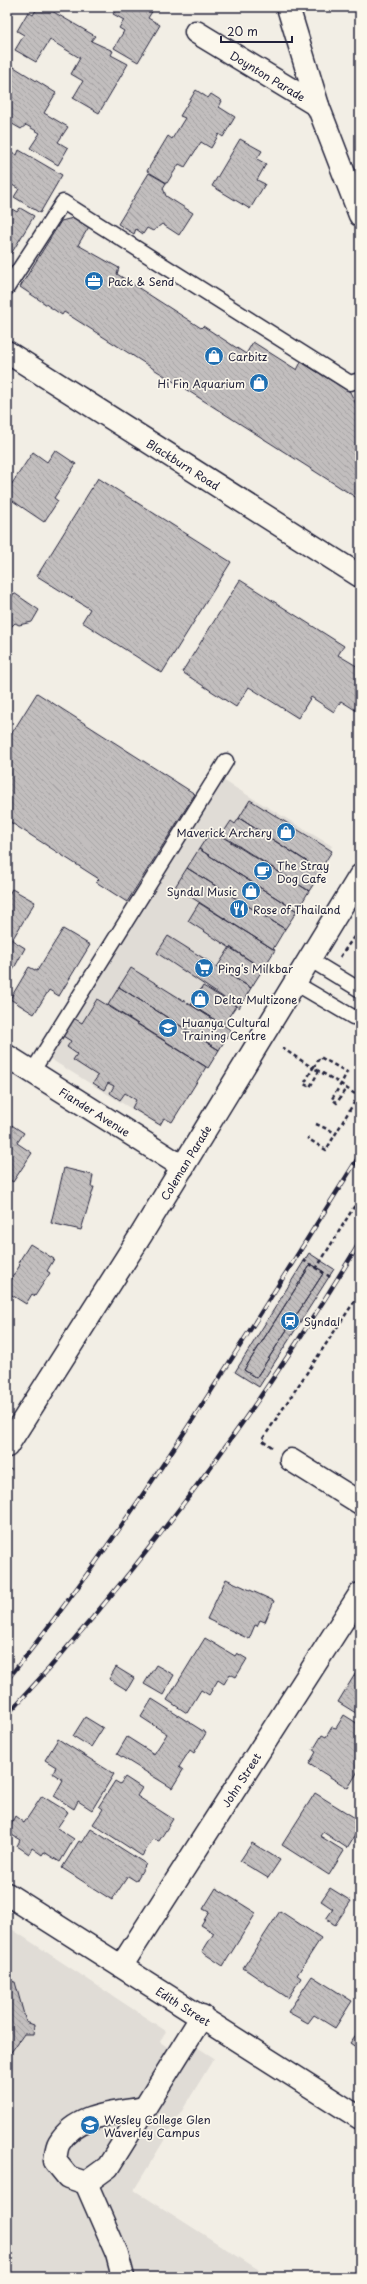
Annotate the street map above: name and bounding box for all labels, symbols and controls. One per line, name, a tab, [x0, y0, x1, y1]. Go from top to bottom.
scale bar	[221, 18, 292, 44]
text: 20 m	[227, 22, 258, 40]
street label: Doynton Parade	[227, 46, 309, 105]
office icon: Pack & Send	[83, 270, 105, 292]
place label: Pack & Send	[108, 273, 174, 290]
shop icon: Carbitz	[203, 345, 225, 367]
place label: Carbitz	[228, 348, 267, 365]
shop icon: Hi Fin Aquarium	[248, 372, 270, 394]
place label: Hi Fin Aquarium	[158, 375, 245, 392]
street label: Blackburn Road	[143, 434, 224, 494]
shop icon: Maverick Archery	[275, 821, 297, 843]
place label: Maverick Archery	[176, 824, 272, 841]
place label: The Stray Dog Cafe	[277, 857, 329, 887]
cafe icon: The Stray Dog Cafe	[252, 860, 274, 882]
shop icon: Syndal Music	[240, 880, 262, 902]
place label: Syndal Music	[167, 883, 237, 900]
restaurant icon: Rose of Thailand	[228, 898, 250, 920]
place label: Rose of Thailand	[253, 901, 341, 918]
supermarket icon: Ping's Milkbar	[193, 957, 215, 979]
place label: Ping's Milkbar	[218, 960, 293, 977]
shop icon: Delta Multizone	[189, 988, 211, 1010]
place label: Delta Multizone	[214, 991, 298, 1008]
place label: Huanya Cultural Training Centre	[182, 1014, 270, 1044]
school or university icon: Huanya Cultural Training Centre	[157, 1017, 179, 1039]
street label: Fiander Avenue	[56, 1083, 134, 1140]
street label: Coleman Parade	[156, 1121, 215, 1203]
station icon: Syndal	[279, 1310, 301, 1332]
place label: Syndal	[304, 1313, 340, 1330]
street label: John Street	[217, 1749, 265, 1811]
street label: Edith Street	[153, 1982, 215, 2030]
place label: Wesley College Glen Waverley Campus	[104, 2111, 211, 2141]
school or university icon: Wesley College Glen Waverley Campus	[79, 2114, 101, 2136]

